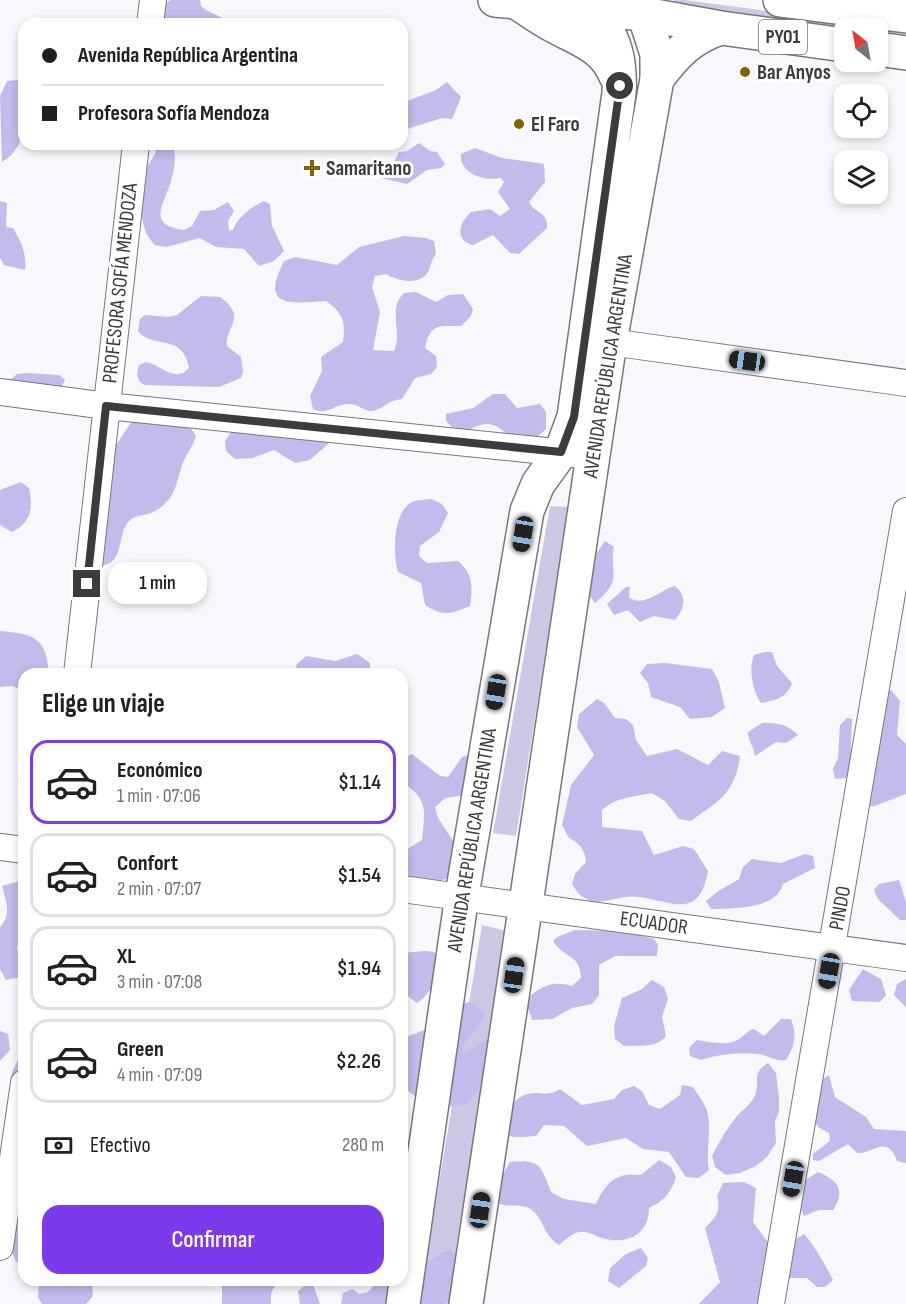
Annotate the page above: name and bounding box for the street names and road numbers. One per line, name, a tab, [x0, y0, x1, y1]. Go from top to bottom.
road number: PY01	[759, 20, 807, 54]
street label: PROFESORA SOFÍA MENDOZA	[97, 181, 143, 384]
street label: AVENIDA REPÚBLICA ARGENTINA	[578, 251, 638, 481]
street label: AVENIDA REPÚBLICA ARGENTINA	[442, 725, 502, 955]
street label: PINDO	[824, 884, 856, 932]
street label: ECUADOR	[618, 906, 690, 940]

